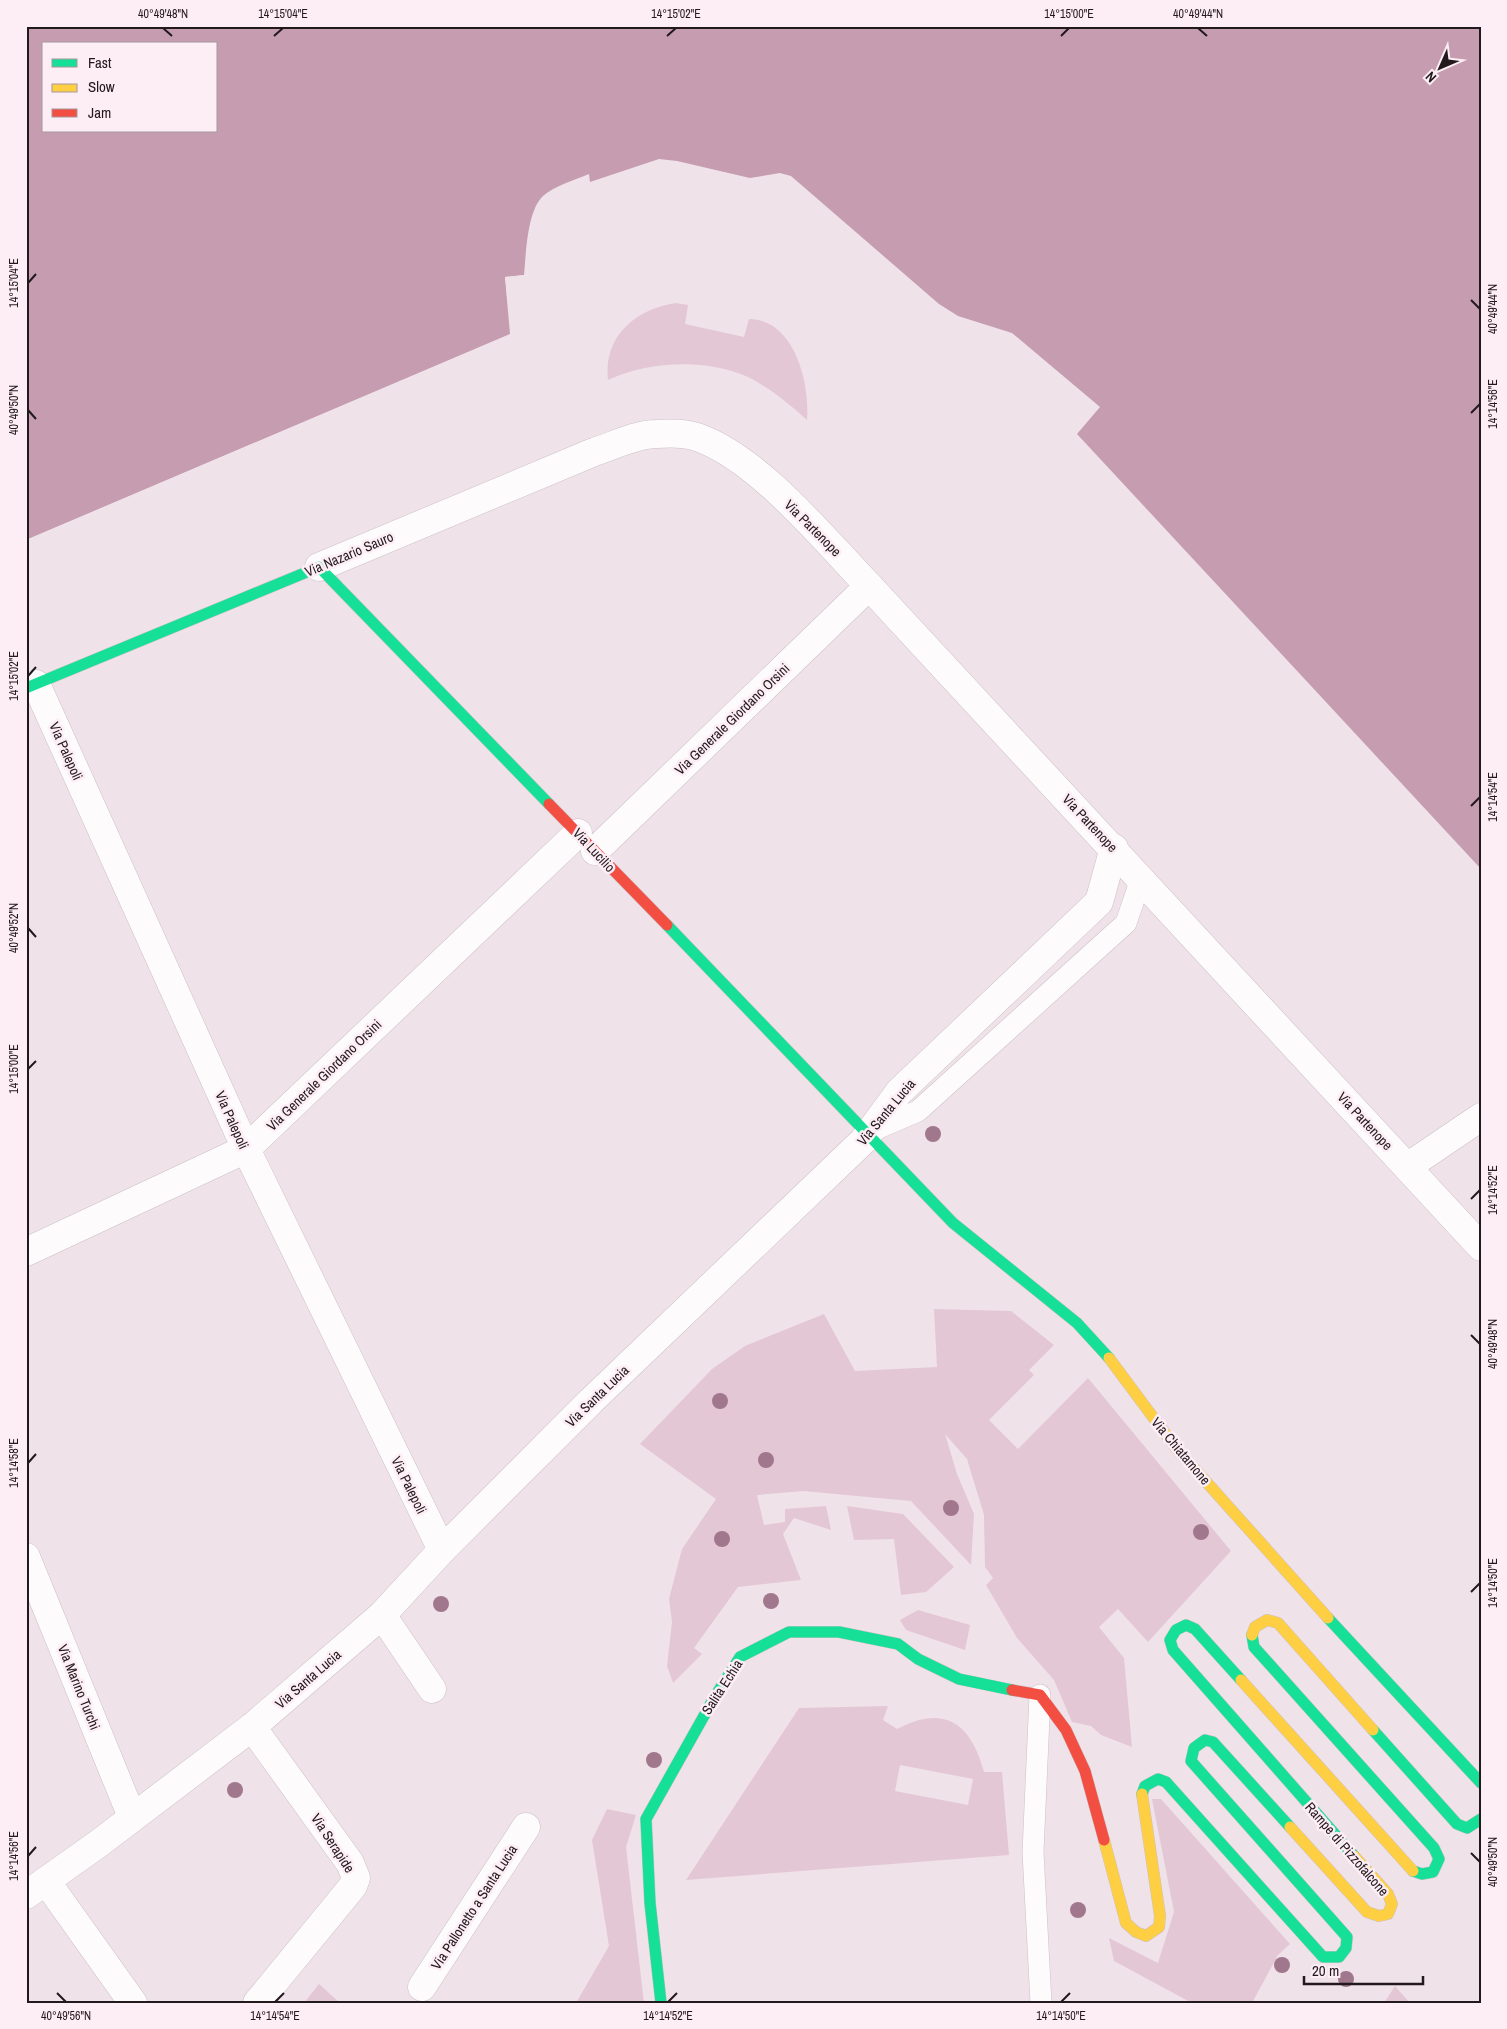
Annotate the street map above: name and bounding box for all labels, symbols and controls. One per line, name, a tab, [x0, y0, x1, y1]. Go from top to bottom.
text: 40°49'48"N	[138, 6, 188, 22]
text: 14°15'04"E	[258, 6, 308, 22]
text: 14°15'02"E	[651, 6, 701, 22]
text: 14°15'00"E	[1044, 6, 1094, 22]
text: 40°49'44"N	[1173, 6, 1223, 22]
legend	[42, 42, 218, 132]
north arrow	[1414, 42, 1464, 92]
text: Fast	[88, 52, 112, 73]
text: N	[1422, 68, 1440, 86]
text: Slow	[88, 76, 115, 97]
text: Jam	[88, 102, 111, 123]
text: 14°15'04"E	[6, 258, 22, 308]
text: 40°49'44"N	[1485, 284, 1501, 334]
text: 14°14'56"E	[1485, 379, 1501, 429]
text: 40°49'50"N	[6, 385, 22, 435]
street label: Via Partenope	[781, 496, 845, 560]
street label: Via Nazario Sauro	[302, 527, 396, 581]
text: 14°15'02"E	[6, 651, 22, 701]
street label: Via Generale Giordano Orsini	[671, 659, 793, 779]
street label: Via Palepoli	[45, 719, 87, 783]
text: 14°14'54"E	[1485, 772, 1501, 822]
street label: Via Partenope	[1058, 790, 1122, 856]
street label: Via Lucilio	[569, 824, 619, 876]
text: 40°49'52"N	[6, 903, 22, 953]
street label: Via Generale Giordano Orsini	[263, 1015, 385, 1135]
text: 14°15'00"E	[6, 1044, 22, 1094]
street label: Via Santa Lucia	[853, 1075, 919, 1149]
street label: Via Palepoli	[211, 1088, 253, 1152]
street label: Via Partenope	[1333, 1088, 1397, 1154]
text: 14°14'52"E	[1485, 1165, 1501, 1215]
text: 40°49'48"N	[1485, 1319, 1501, 1369]
street label: Via Santa Lucia	[561, 1361, 633, 1431]
street label: Via Chiatamone	[1148, 1414, 1214, 1488]
text: 14°14'58"E	[6, 1438, 22, 1488]
street label: Via Palepoli	[387, 1453, 431, 1517]
text: 14°14'50"E	[1485, 1558, 1501, 1608]
street label: Via Marino Turchi	[54, 1642, 104, 1732]
street label: Via Santa Lucia	[271, 1645, 345, 1713]
street label: Salita Echia	[698, 1656, 747, 1718]
street label: Rampe di Pizzofalcone	[1301, 1798, 1393, 1900]
street label: Via Serapide	[307, 1810, 359, 1876]
text: 14°14'56"E	[6, 1831, 22, 1881]
text: 40°49'50"N	[1485, 1837, 1501, 1887]
street label: Via Pallonetto a Santa Lucia	[427, 1841, 521, 1973]
scale bar	[1304, 1954, 1423, 1986]
text: 20 m	[1312, 1960, 1339, 1981]
text: 40°49'56"N	[41, 2008, 91, 2024]
text: 14°14'54"E	[250, 2008, 300, 2024]
text: 14°14'52"E	[643, 2008, 693, 2024]
text: 14°14'50"E	[1036, 2008, 1086, 2024]

